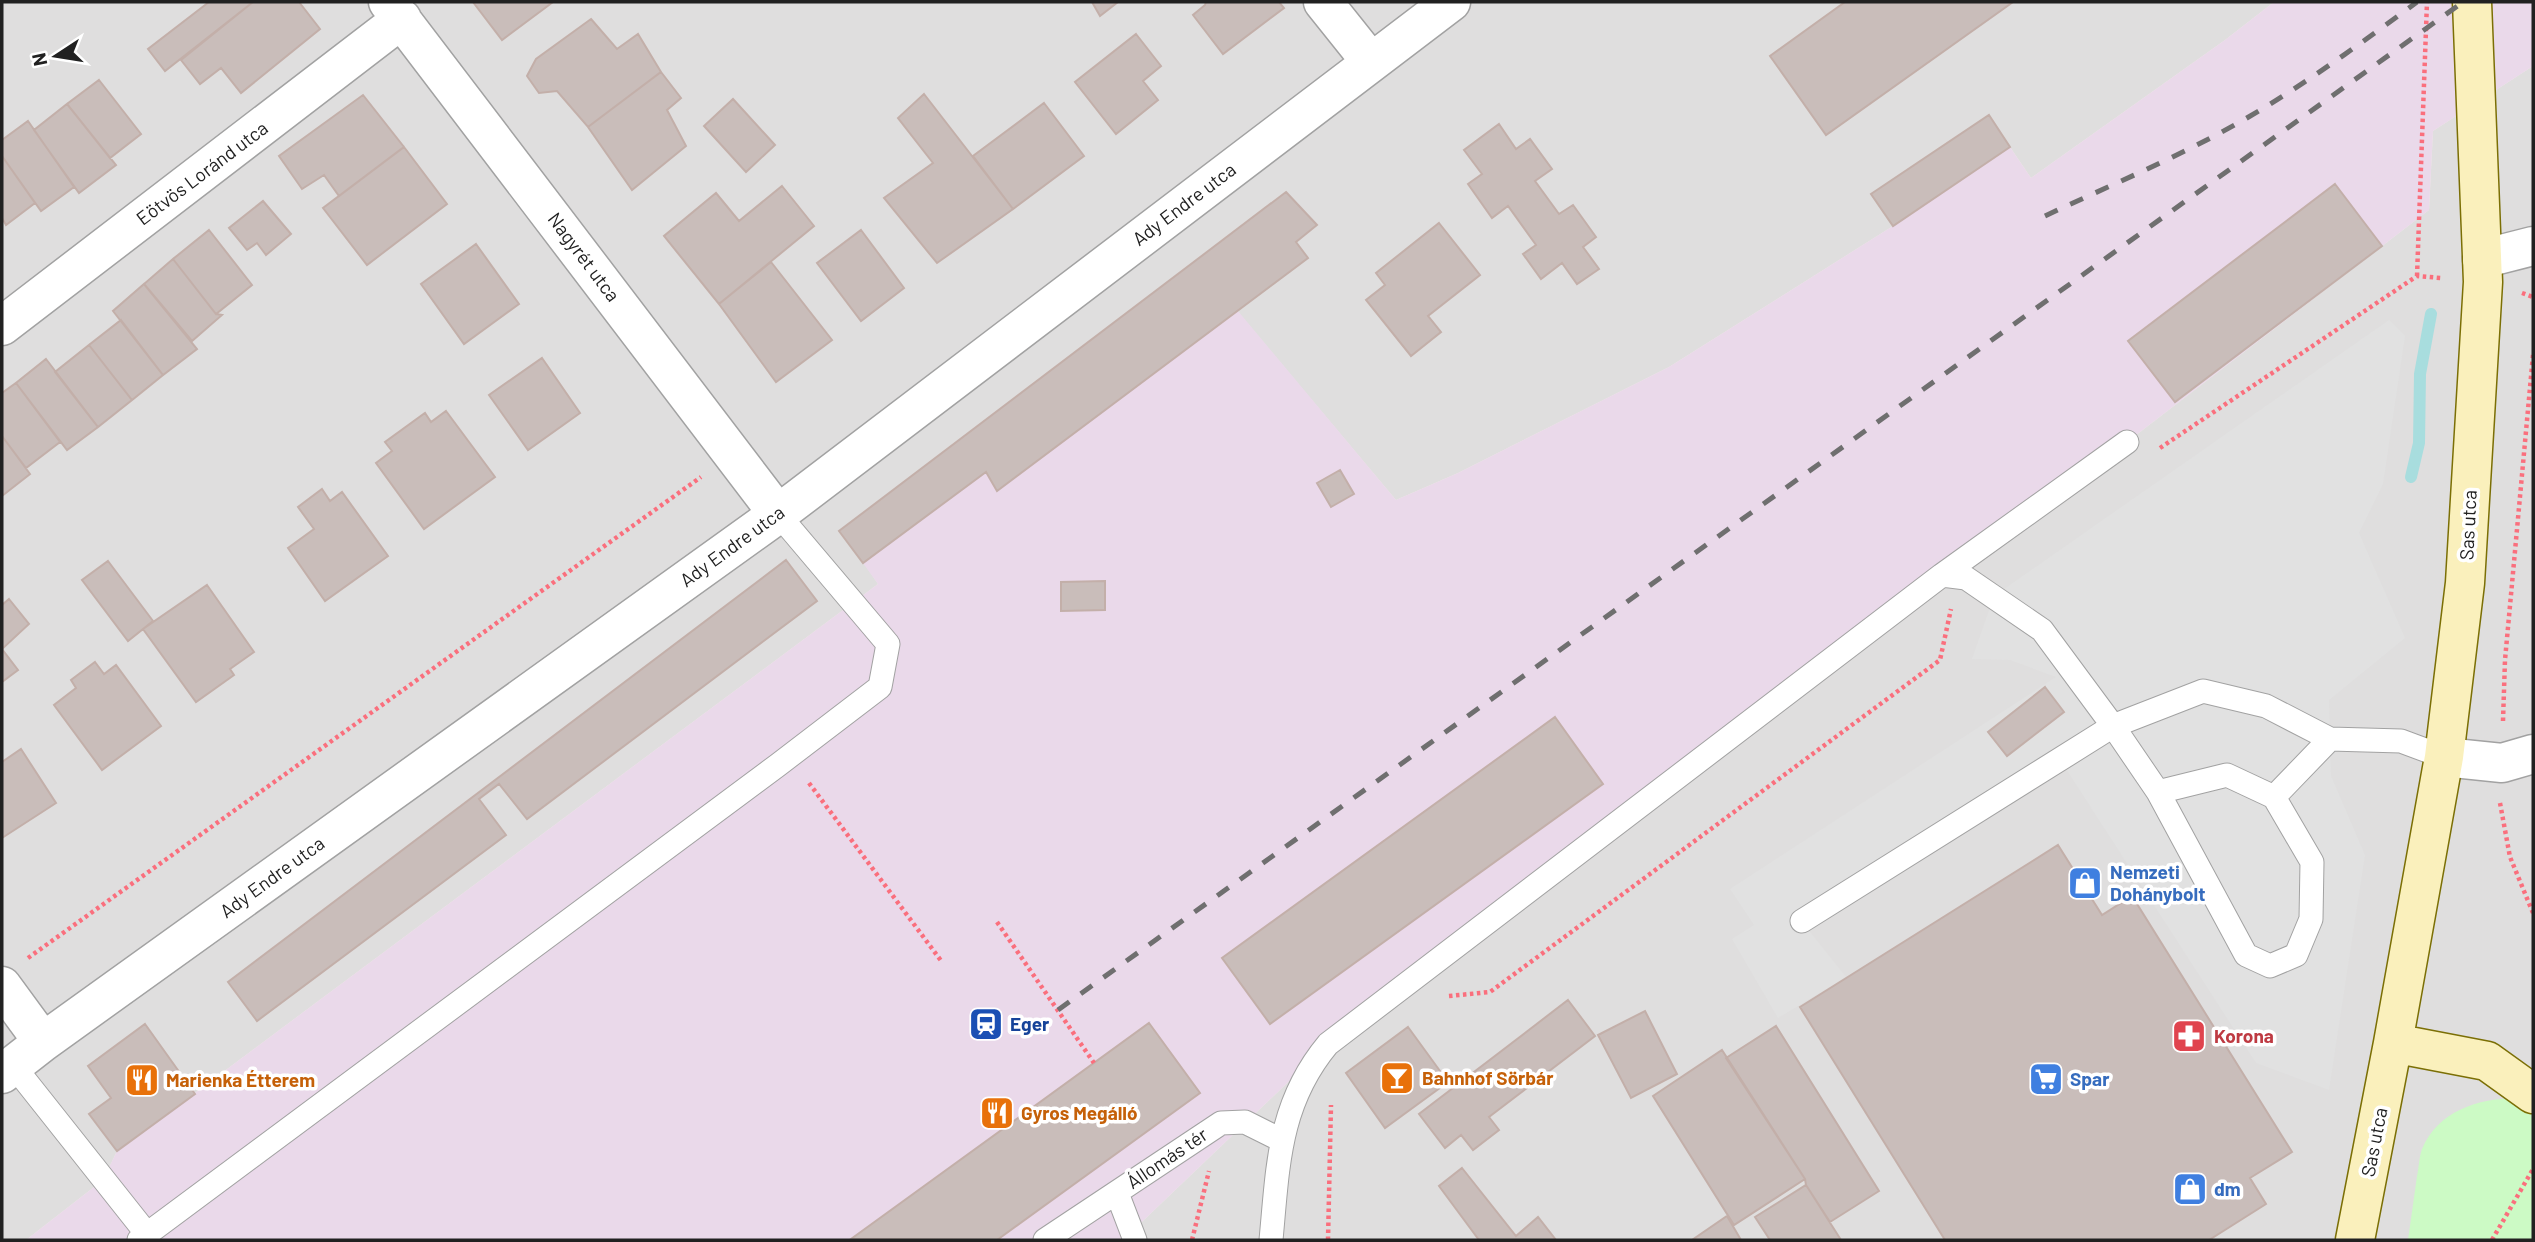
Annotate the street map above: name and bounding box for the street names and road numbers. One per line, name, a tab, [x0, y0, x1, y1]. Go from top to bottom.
street label: Eötvös Loránd utca	[131, 116, 272, 230]
street label: Ady Endre utca	[1128, 157, 1240, 250]
street label: Nagyrét utca	[543, 208, 625, 306]
street label: Sas utca	[2454, 489, 2481, 561]
street label: Ady Endre utca	[675, 500, 788, 591]
street label: Ady Endre utca	[215, 831, 328, 922]
street label: Sas utca	[2356, 1105, 2391, 1179]
street label: Állomás tér	[1122, 1122, 1212, 1193]

